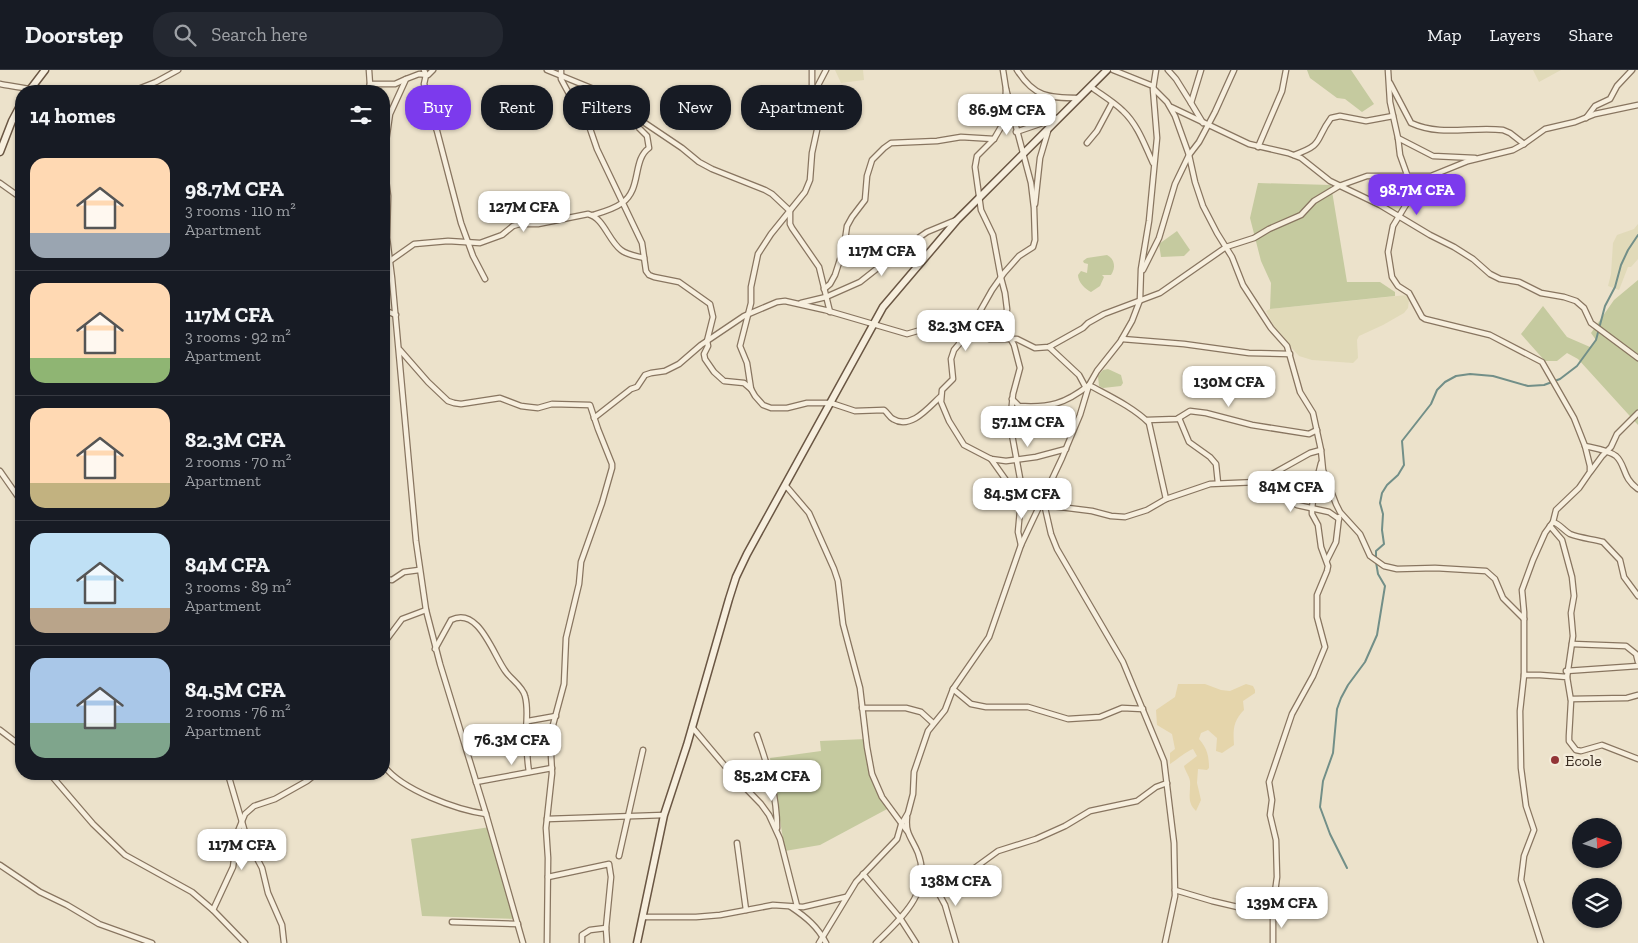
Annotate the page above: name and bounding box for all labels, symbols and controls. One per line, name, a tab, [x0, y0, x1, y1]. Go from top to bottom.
search box	[153, 12, 503, 57]
text: Doorstep	[25, 20, 123, 49]
icon: search	[171, 21, 199, 49]
text: Search here	[211, 23, 308, 46]
text: Map	[1427, 24, 1462, 46]
text: Layers	[1490, 24, 1541, 46]
text: Share	[1569, 24, 1613, 46]
chip: Buy	[405, 85, 471, 130]
chip: Rent	[481, 85, 553, 130]
chip: Filters	[563, 85, 650, 130]
chip: New	[660, 85, 731, 130]
chip: Apartment	[741, 85, 862, 130]
pin: 86.9M CFA	[950, 93, 1064, 136]
text: 86.9M CFA	[969, 100, 1045, 119]
icon: filters	[347, 101, 375, 129]
text: 14 homes	[30, 103, 116, 128]
pin: 98.7M CFA	[1360, 174, 1474, 216]
text: 98.7M CFA	[185, 176, 284, 201]
icon: home	[70, 178, 130, 238]
text: 98.7M CFA	[1379, 180, 1455, 199]
pin: 127M CFA	[472, 190, 576, 233]
text: 127M CFA	[489, 197, 559, 216]
text: 3 rooms · 110 m²	[185, 201, 296, 220]
text: Apartment	[185, 220, 261, 239]
pin: 117M CFA	[830, 234, 934, 277]
text: 117M CFA	[848, 241, 916, 260]
text: 117M CFA	[185, 302, 273, 327]
icon: home	[70, 303, 130, 363]
pin: 82.3M CFA	[909, 310, 1023, 352]
text: 82.3M CFA	[928, 316, 1004, 335]
text: 3 rooms · 92 m²	[185, 327, 291, 346]
text: Apartment	[185, 346, 261, 365]
pin: 130M CFA	[1177, 366, 1281, 408]
text: 130M CFA	[1193, 372, 1265, 391]
pin: 57.1M CFA	[971, 406, 1085, 448]
text: 57.1M CFA	[992, 412, 1064, 431]
text: 82.3M CFA	[185, 427, 285, 452]
icon: home	[70, 428, 130, 488]
text: 2 rooms · 70 m²	[185, 452, 291, 471]
pin: 84M CFA	[1245, 470, 1337, 513]
text: Apartment	[185, 471, 261, 490]
text: 84M CFA	[1259, 477, 1323, 496]
pin: 84.5M CFA	[965, 478, 1079, 520]
text: 84.5M CFA	[984, 484, 1060, 503]
text: 84M CFA	[185, 552, 270, 577]
icon: home	[70, 553, 130, 613]
text: 3 rooms · 89 m²	[185, 577, 291, 596]
text: Apartment	[185, 596, 261, 615]
text: 84.5M CFA	[185, 677, 286, 702]
icon: home	[70, 678, 130, 738]
text: 2 rooms · 76 m²	[185, 702, 291, 721]
text: Apartment	[185, 721, 261, 740]
pin: 76.3M CFA	[455, 724, 569, 766]
text: 76.3M CFA	[474, 730, 550, 749]
place label: Ecole	[1565, 751, 1602, 770]
marker: Ecole	[1549, 754, 1561, 766]
pin: 85.2M CFA	[715, 760, 829, 802]
text: 85.2M CFA	[734, 766, 810, 785]
north arrow	[1572, 818, 1622, 868]
map controls	[1572, 818, 1622, 928]
pin: 117M CFA	[190, 828, 294, 871]
text: 117M CFA	[208, 835, 276, 854]
pin: 138M CFA	[904, 864, 1008, 907]
text: 138M CFA	[921, 871, 991, 890]
button: layers	[1572, 878, 1622, 928]
pin: 139M CFA	[1230, 886, 1334, 929]
text: 139M CFA	[1247, 893, 1317, 912]

